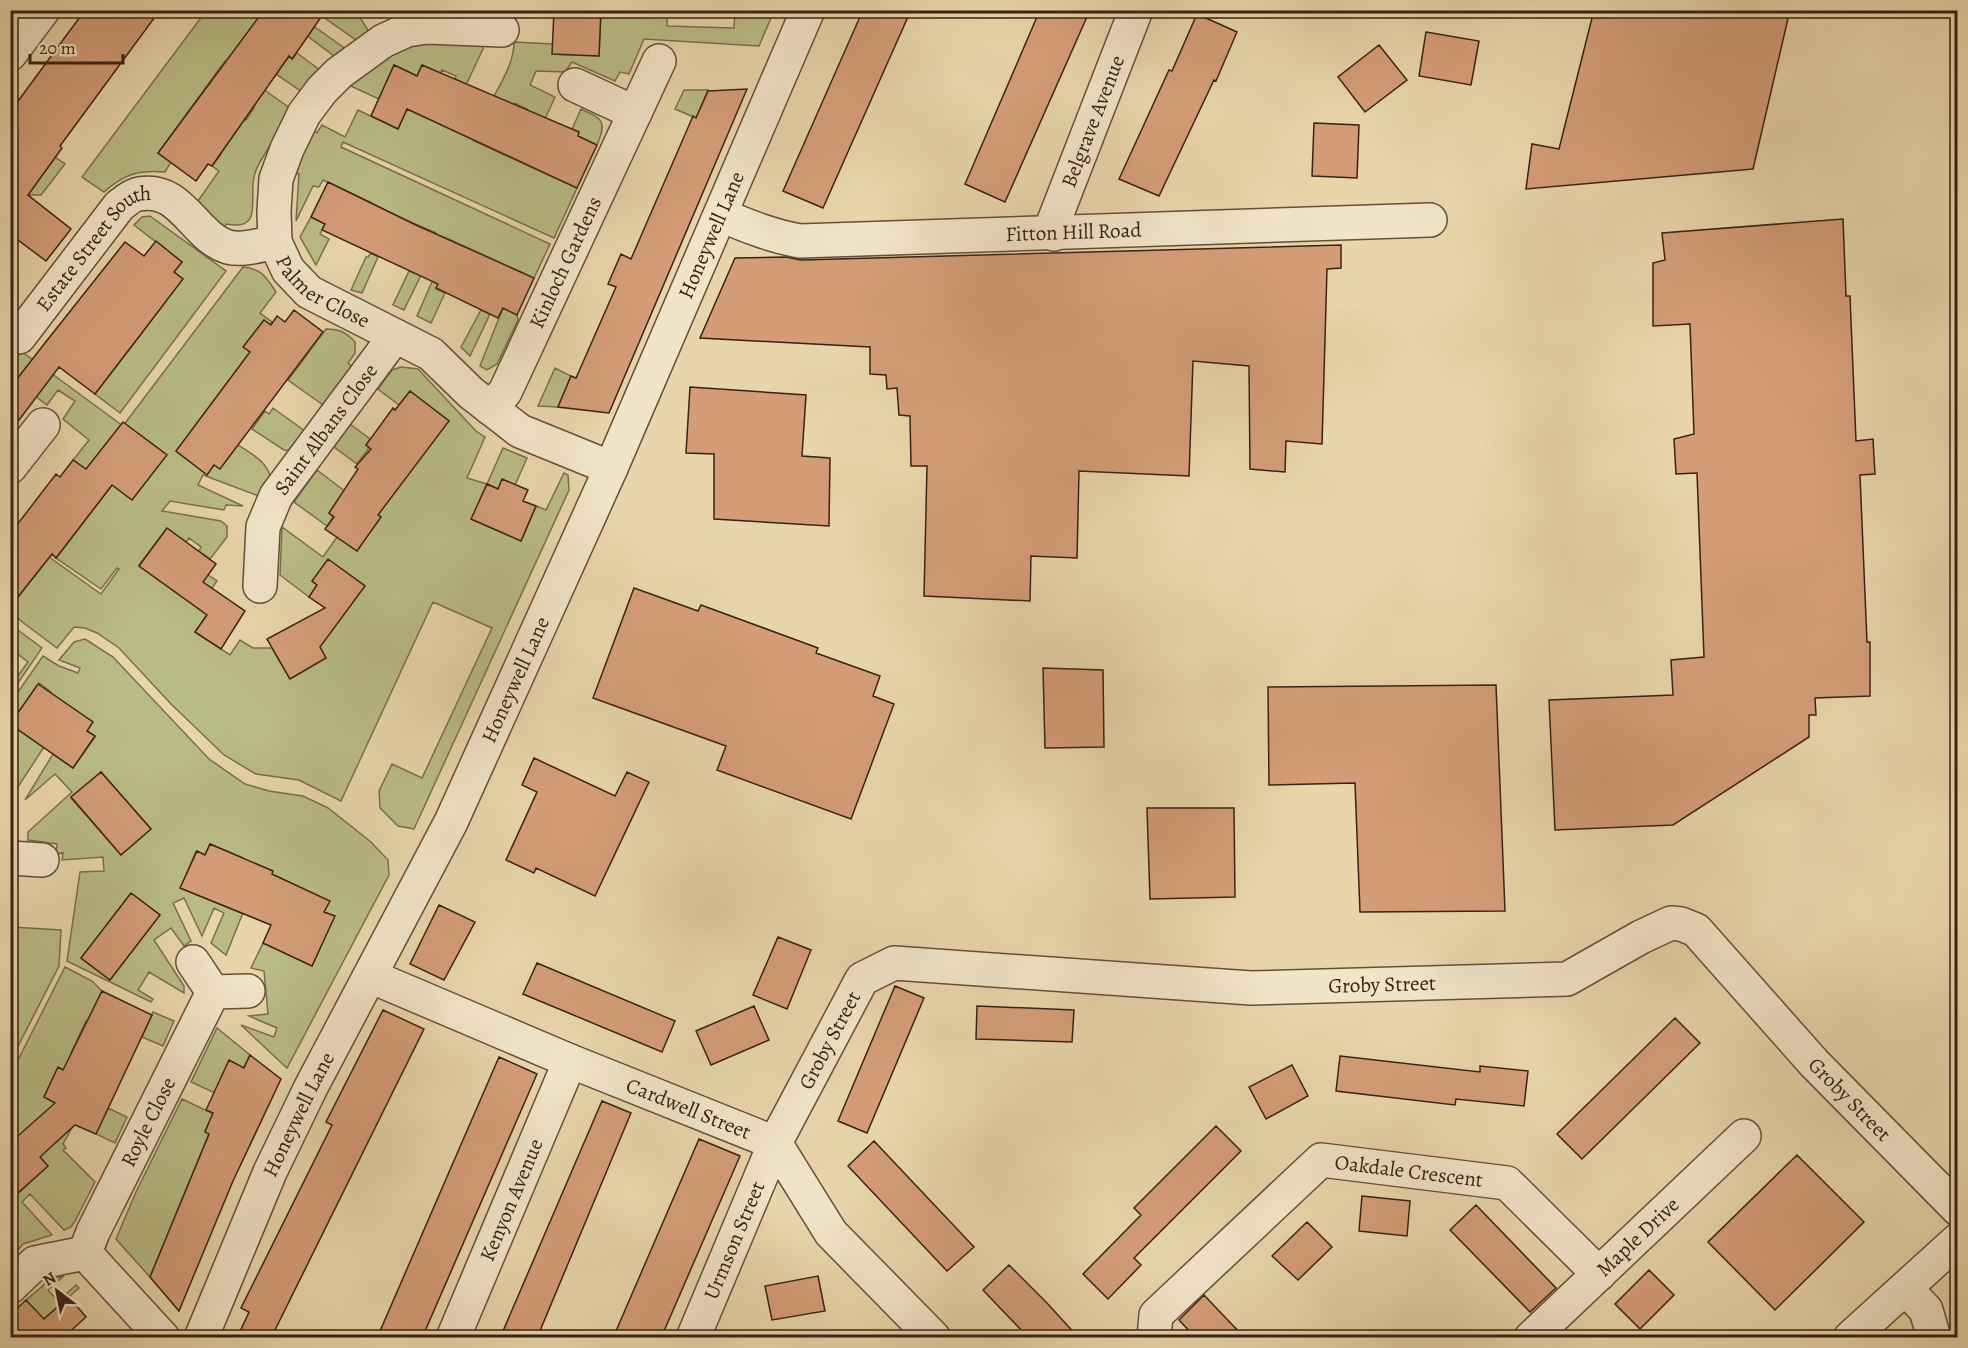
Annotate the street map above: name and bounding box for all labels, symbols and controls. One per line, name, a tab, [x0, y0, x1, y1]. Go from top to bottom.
scale bar	[30, 27, 123, 65]
text: 20 m	[39, 36, 76, 60]
street label: Belgrave Avenue	[1054, 51, 1131, 192]
street label: Honeywell Lane	[672, 167, 751, 303]
street label: Estate Street South	[29, 179, 152, 317]
street label: Kinloch Gardens	[523, 192, 608, 333]
street label: Fitton Hill Road	[1005, 216, 1143, 248]
street label: Palmer Close	[269, 251, 375, 335]
street label: Saint Albans Close	[268, 358, 384, 501]
street label: Honeywell Lane	[475, 612, 556, 747]
street label: Groby Street	[1328, 969, 1436, 1000]
street label: Groby Street	[792, 986, 867, 1094]
street label: Honeywell Lane	[256, 1047, 341, 1181]
street label: Groby Street	[1802, 1051, 1897, 1147]
street label: Cardwell Street	[622, 1071, 755, 1146]
street label: Royle Close	[114, 1072, 182, 1172]
street label: Kenyon Avenue	[473, 1134, 550, 1266]
street label: Oakdale Crescent	[1333, 1148, 1485, 1194]
street label: Urmson Street	[697, 1177, 771, 1304]
street label: Maple Drive	[1590, 1191, 1685, 1283]
north arrow	[27, 1261, 87, 1321]
text: N	[39, 1267, 61, 1292]

